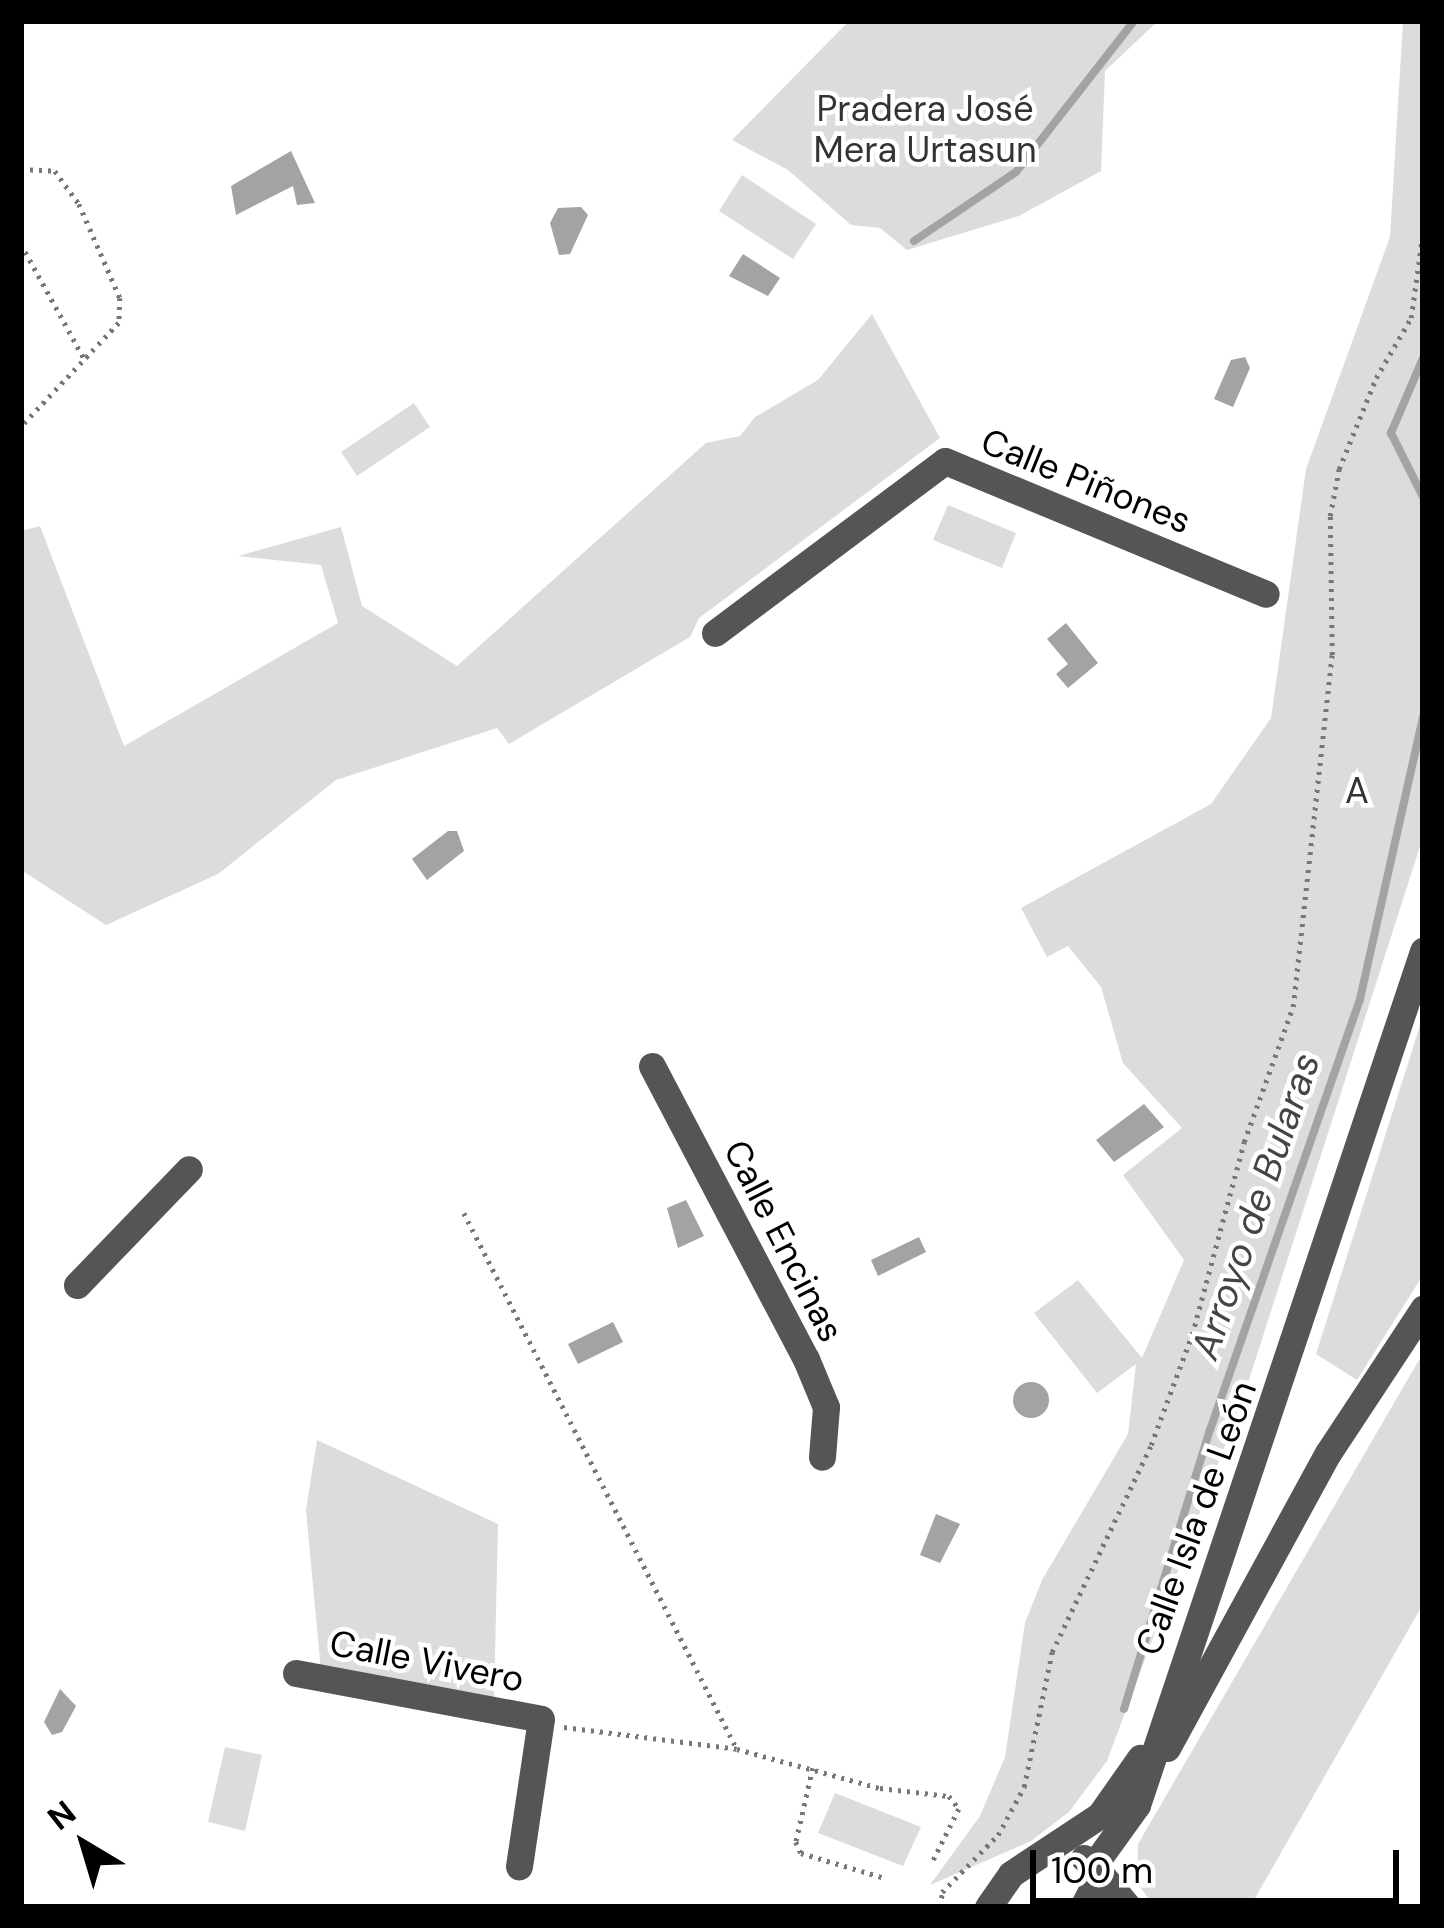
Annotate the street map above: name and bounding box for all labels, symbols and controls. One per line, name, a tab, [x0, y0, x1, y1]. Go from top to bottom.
park label: Pradera José Mera Urtasun	[813, 86, 1037, 171]
street label: Calle Piñones	[975, 419, 1197, 543]
park label: A	[1345, 769, 1369, 813]
water label: Arroyo de Bularas	[1182, 1047, 1330, 1365]
street label: Calle Encinas	[715, 1133, 853, 1349]
street label: Calle Isla de León	[1126, 1375, 1266, 1661]
street label: Calle Vivero	[326, 1621, 528, 1701]
north arrow	[24, 1784, 144, 1904]
text: N	[39, 1791, 84, 1840]
scale bar	[1036, 1826, 1405, 1900]
text: 100 m	[1051, 1847, 1153, 1894]

